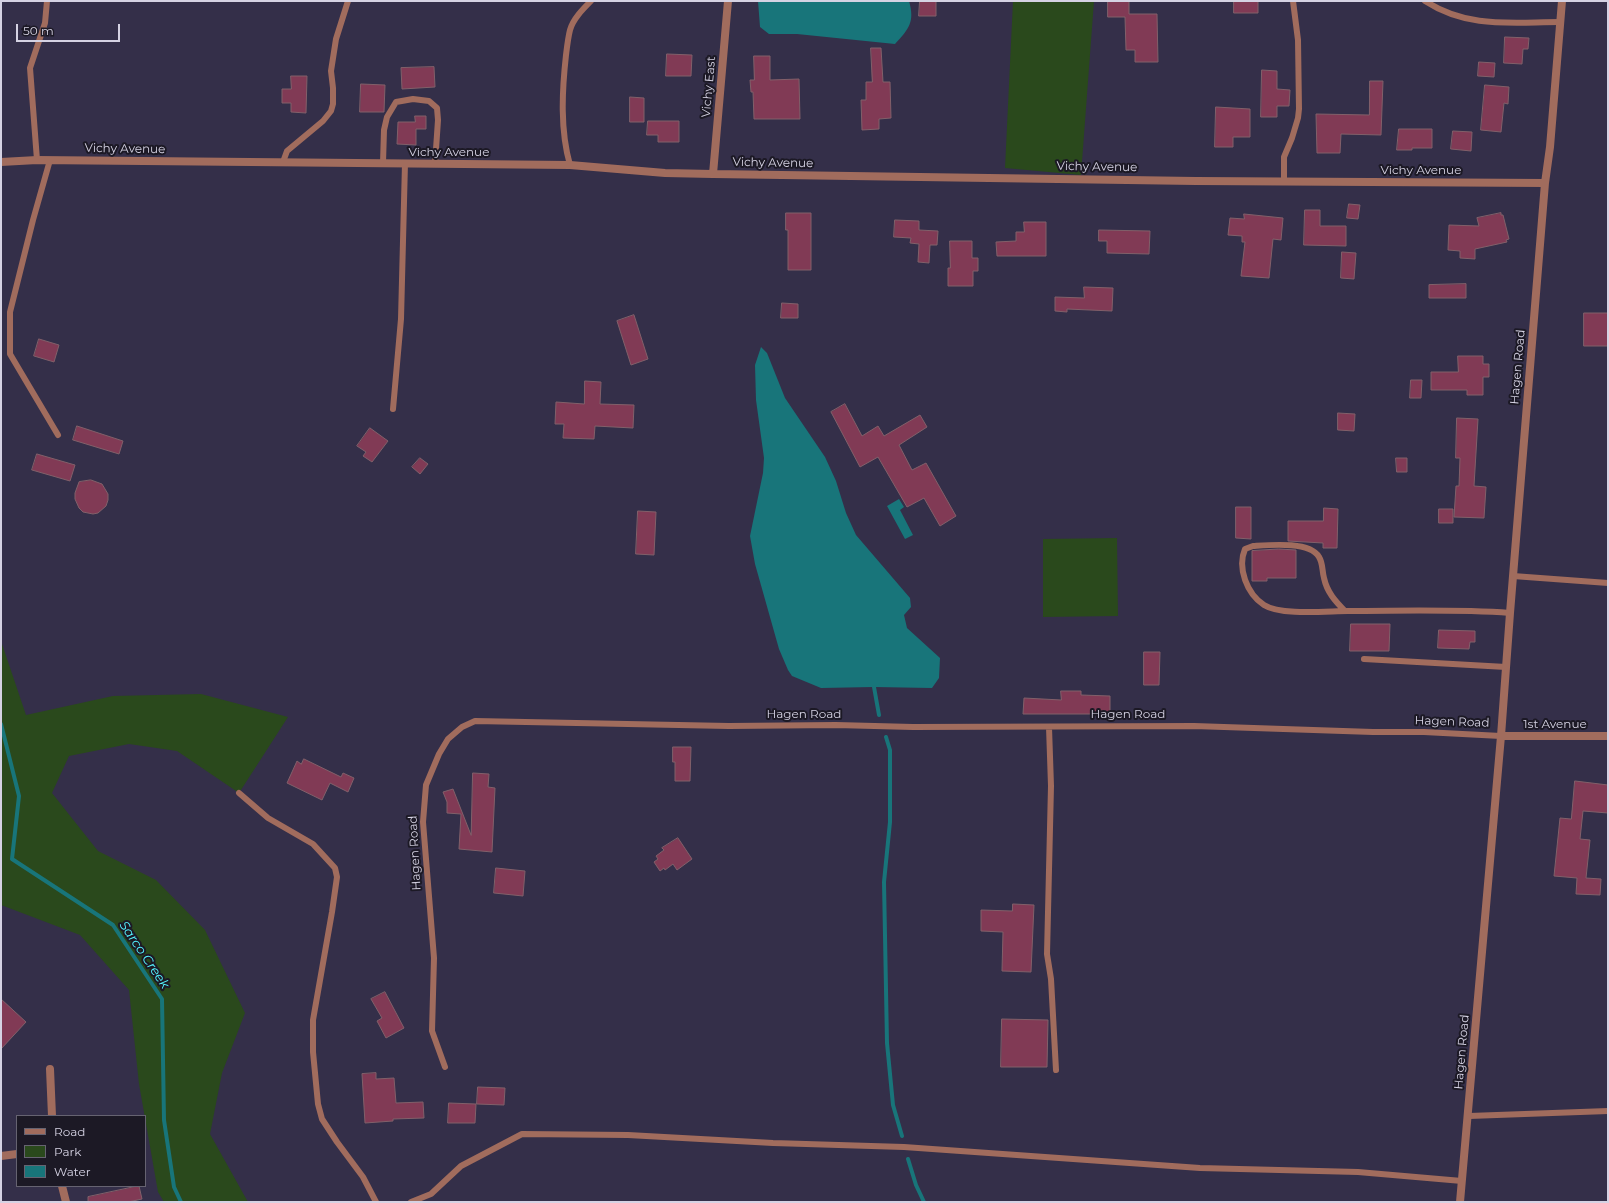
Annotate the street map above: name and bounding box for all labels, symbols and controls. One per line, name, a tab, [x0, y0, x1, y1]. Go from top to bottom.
scale bar	[18, 16, 122, 42]
text: 50 m	[23, 23, 54, 38]
street label: Vichy East	[699, 56, 719, 118]
street label: Vichy Avenue	[84, 141, 166, 157]
street label: Vichy Avenue	[409, 145, 489, 159]
street label: Vichy Avenue	[732, 155, 814, 171]
street label: Vichy Avenue	[1056, 159, 1138, 175]
street label: Vichy Avenue	[1381, 163, 1461, 177]
street label: Hagen Road	[1508, 329, 1528, 405]
street label: Hagen Road	[767, 707, 841, 721]
street label: Hagen Road	[1091, 707, 1165, 721]
street label: Hagen Road	[1414, 713, 1490, 731]
street label: 1st Avenue	[1523, 717, 1587, 731]
street label: Hagen Road	[406, 815, 424, 891]
water label: Sarco Creek	[116, 918, 172, 992]
street label: Hagen Road	[1452, 1014, 1472, 1090]
legend	[16, 1115, 146, 1187]
text: Road	[54, 1124, 85, 1139]
text: Park	[54, 1144, 81, 1159]
text: Water	[54, 1164, 90, 1179]

